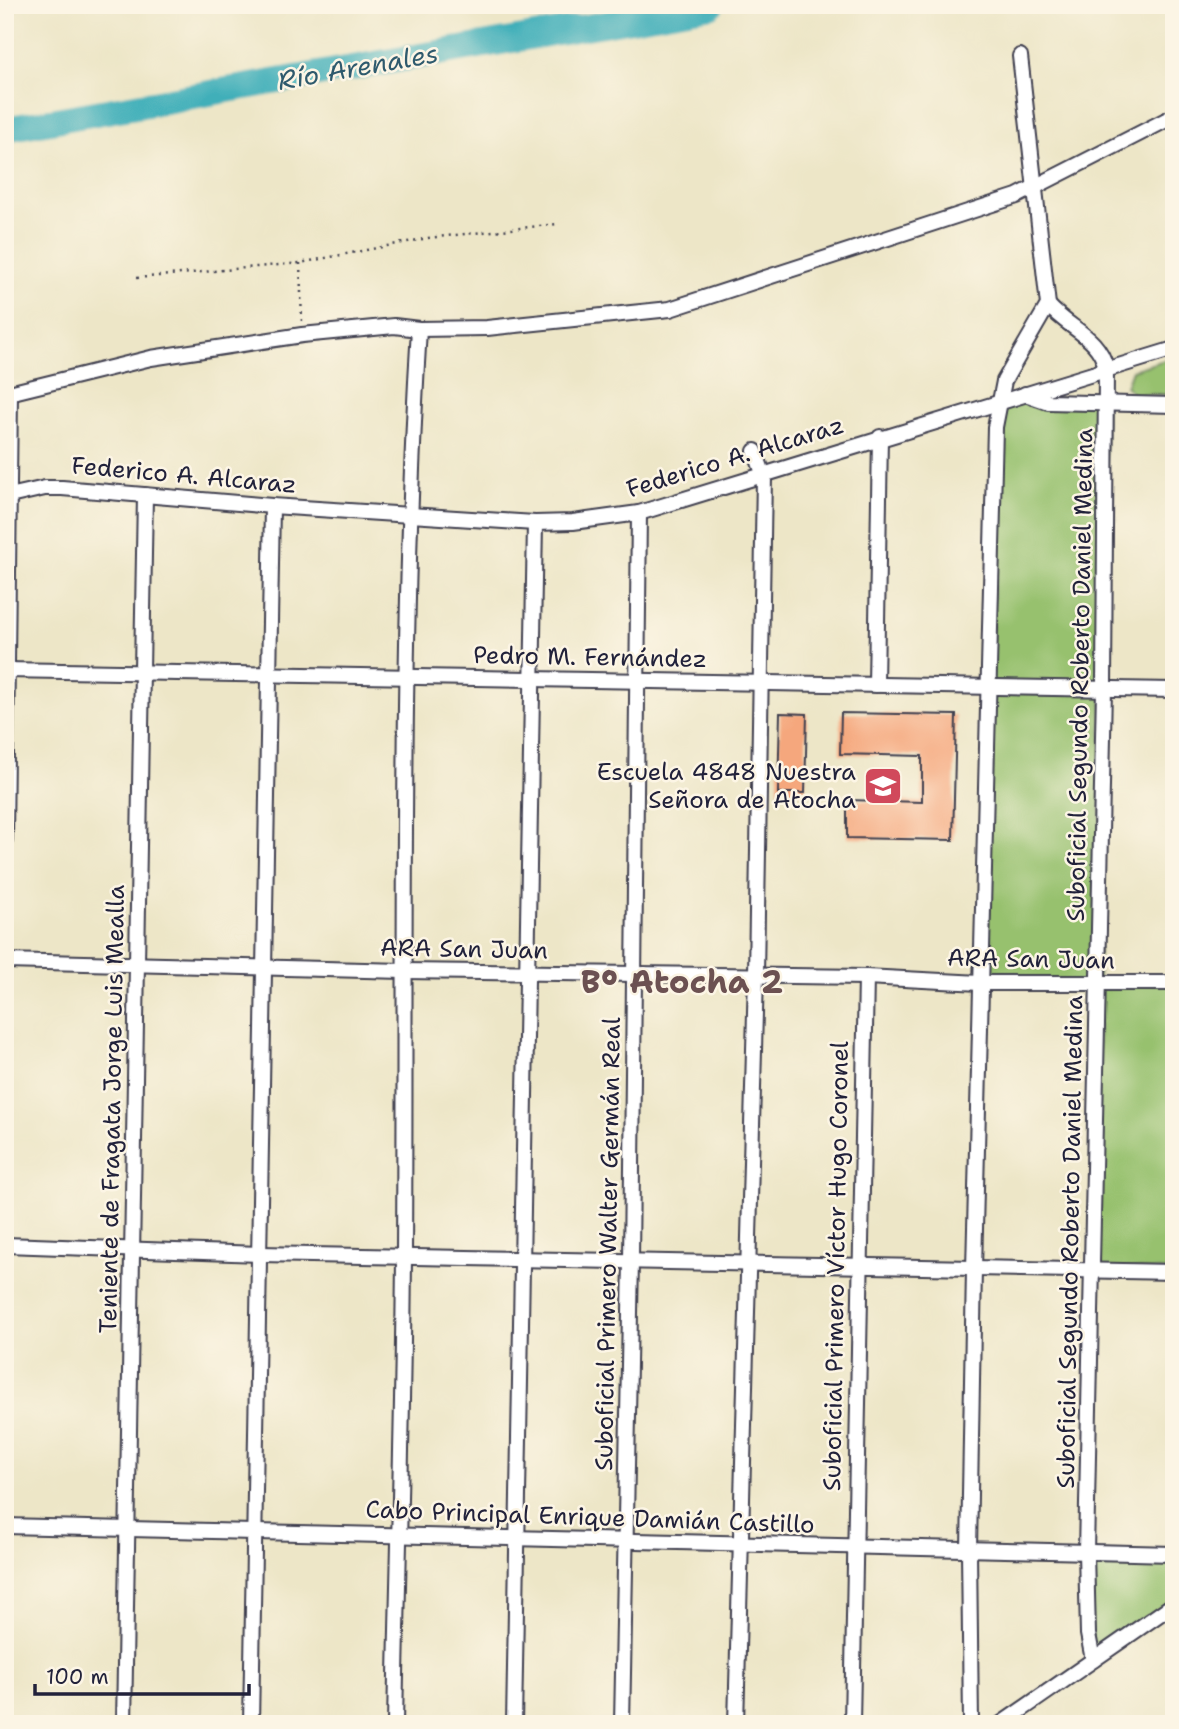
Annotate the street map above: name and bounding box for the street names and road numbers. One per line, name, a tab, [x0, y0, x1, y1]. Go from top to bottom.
street label: Federico A. Alcaraz	[622, 409, 848, 505]
street label: Suboficial Segundo Roberto Daniel Medina	[1060, 428, 1100, 922]
street label: Federico A. Alcaraz	[70, 449, 298, 501]
street label: Pedro M. Fernández	[473, 639, 707, 675]
street label: Teniente de Fragata Jorge Luis Mealla	[92, 884, 132, 1334]
street label: ARA San Juan	[380, 932, 548, 966]
street label: ARA San Juan	[947, 942, 1115, 976]
street label: Suboficial Segundo Roberto Daniel Medina	[1050, 995, 1090, 1489]
street label: Suboficial Primero Walter Germán Real	[588, 1016, 628, 1471]
street label: Suboficial Primero Víctor Hugo Coronel	[816, 1040, 856, 1491]
street label: Cabo Principal Enrique Damián Castillo	[365, 1493, 815, 1541]

